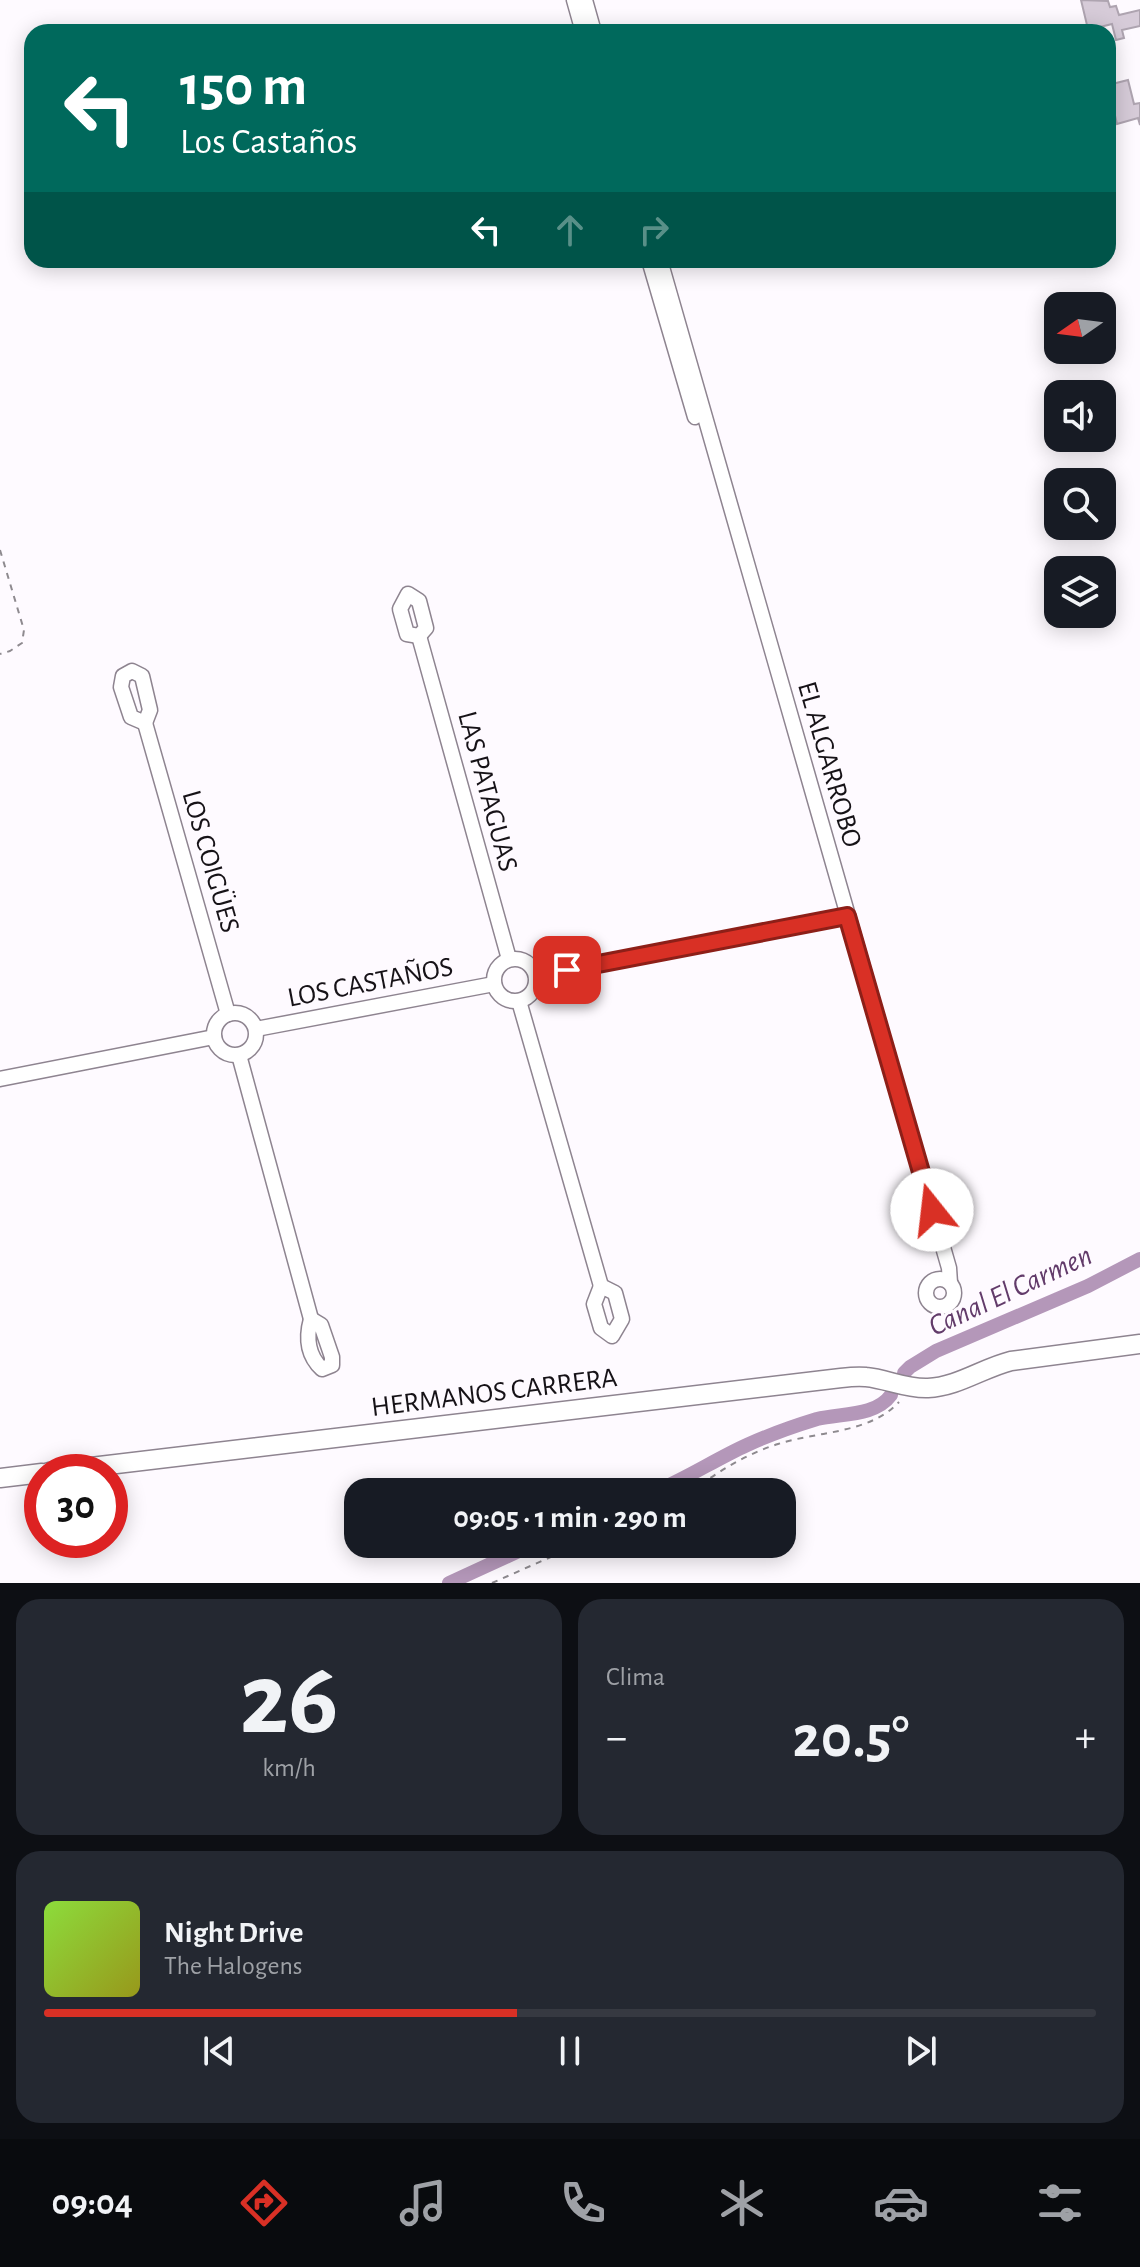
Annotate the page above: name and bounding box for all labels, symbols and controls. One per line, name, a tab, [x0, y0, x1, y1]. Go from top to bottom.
icon: left	[48, 56, 152, 160]
text: 150 m	[180, 59, 307, 115]
text: Los Castaños	[180, 124, 357, 160]
icon: left	[464, 208, 508, 252]
icon: ahead	[548, 208, 592, 252]
icon: right	[632, 208, 676, 252]
north arrow	[1044, 292, 1116, 364]
map controls	[1044, 292, 1116, 628]
button: sound	[1044, 380, 1116, 452]
button: search	[1044, 468, 1116, 540]
button: layers	[1044, 556, 1116, 628]
street label: EL ALGARROBO	[792, 678, 866, 851]
street label: LAS PATAGUAS	[452, 708, 522, 875]
street label: LOS COIGÜES	[176, 787, 246, 936]
pin	[533, 936, 601, 1004]
icon: arrive	[545, 948, 589, 992]
street label: LOS CASTAÑOS	[285, 951, 455, 1013]
position arrow	[890, 1168, 974, 1252]
water label: Canal El Carmen	[924, 1240, 1097, 1342]
street label: HERMANOS CARRERA	[370, 1364, 619, 1422]
speed limit sign: 30	[24, 1454, 128, 1558]
text: 09:05 · 1 min · 290 m	[453, 1503, 687, 1533]
text: 26	[239, 1649, 339, 1753]
text: Clima	[606, 1664, 665, 1690]
text: 20.5°	[793, 1708, 909, 1768]
text: −	[606, 1716, 627, 1760]
text: +	[1075, 1716, 1096, 1760]
text: km/h	[262, 1755, 316, 1781]
text: Night Drive	[164, 1918, 303, 1948]
text: The Halogens	[164, 1953, 302, 1979]
icon: previous	[197, 2029, 241, 2073]
icon: pause	[548, 2029, 592, 2073]
icon: next	[899, 2029, 943, 2073]
icon: directions	[236, 2175, 292, 2231]
icon: music	[395, 2175, 451, 2231]
icon: phone	[555, 2175, 611, 2231]
icon: climate	[714, 2175, 770, 2231]
icon: car	[873, 2175, 929, 2231]
icon: filters	[1032, 2175, 1088, 2231]
text: 09:04	[52, 2185, 133, 2221]

